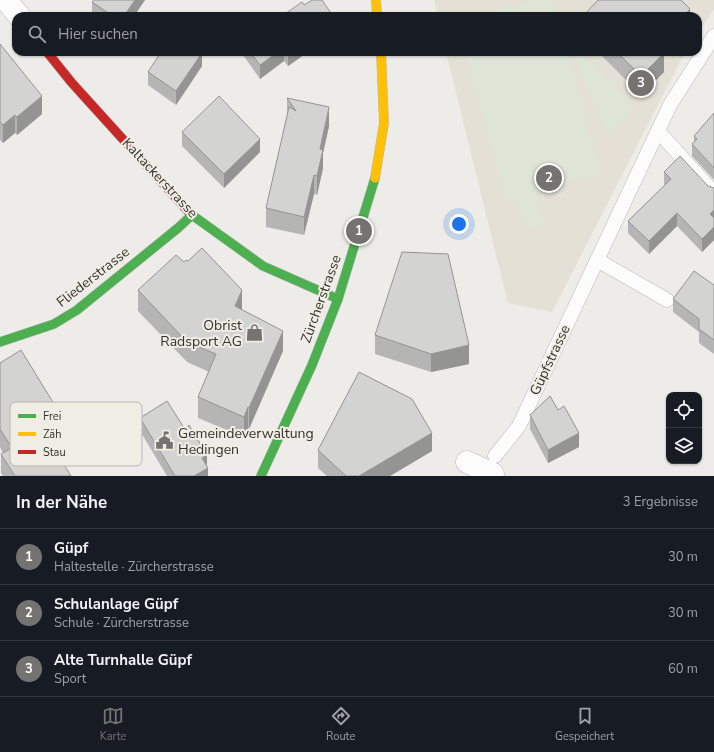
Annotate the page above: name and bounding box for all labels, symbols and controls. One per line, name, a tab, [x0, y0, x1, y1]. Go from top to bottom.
search box	[12, 12, 702, 56]
icon: search	[26, 23, 48, 45]
text: Hier suchen	[58, 24, 138, 44]
pin: 3	[628, 68, 654, 98]
street label: Kaltackerstrasse	[118, 134, 202, 222]
pin: 2	[536, 163, 562, 193]
your location	[449, 214, 469, 234]
pin: 1	[346, 216, 372, 246]
street label: Fliederstrasse	[53, 242, 133, 312]
street label: Zürcherstrasse	[296, 252, 346, 346]
place label: Obrist Radsport AG	[160, 316, 242, 351]
street label: Güpfstrasse	[525, 322, 575, 398]
shop icon: Obrist Radsport AG	[245, 323, 265, 343]
map controls	[666, 392, 702, 464]
button: locate	[666, 392, 702, 428]
legend	[10, 402, 142, 466]
text: Frei	[43, 409, 61, 424]
place label: Gemeindeverwaltung Hedingen	[178, 424, 314, 459]
text: Zäh	[43, 427, 61, 442]
button: layers	[666, 428, 702, 464]
public building icon: Gemeindeverwaltung Hedingen	[155, 431, 175, 451]
text: Stau	[43, 445, 66, 460]
text: In der Nähe	[16, 491, 107, 514]
text: 3 Ergebnisse	[623, 493, 698, 511]
text: Güpf	[54, 538, 88, 558]
text: 1	[25, 548, 33, 566]
text: 30 m	[668, 548, 698, 566]
text: Haltestelle · Zürcherstrasse	[54, 558, 214, 576]
text: Schulanlage Güpf	[54, 594, 178, 614]
text: 2	[25, 604, 33, 622]
text: 30 m	[668, 604, 698, 622]
text: Schule · Zürcherstrasse	[54, 614, 189, 632]
text: Alte Turnhalle Güpf	[54, 650, 192, 670]
text: 3	[25, 660, 33, 678]
text: 60 m	[668, 660, 698, 678]
text: Sport	[54, 670, 86, 688]
tab: Karte	[100, 705, 126, 744]
tab: Route	[326, 705, 355, 744]
tab: Gespeichert	[555, 705, 614, 744]

